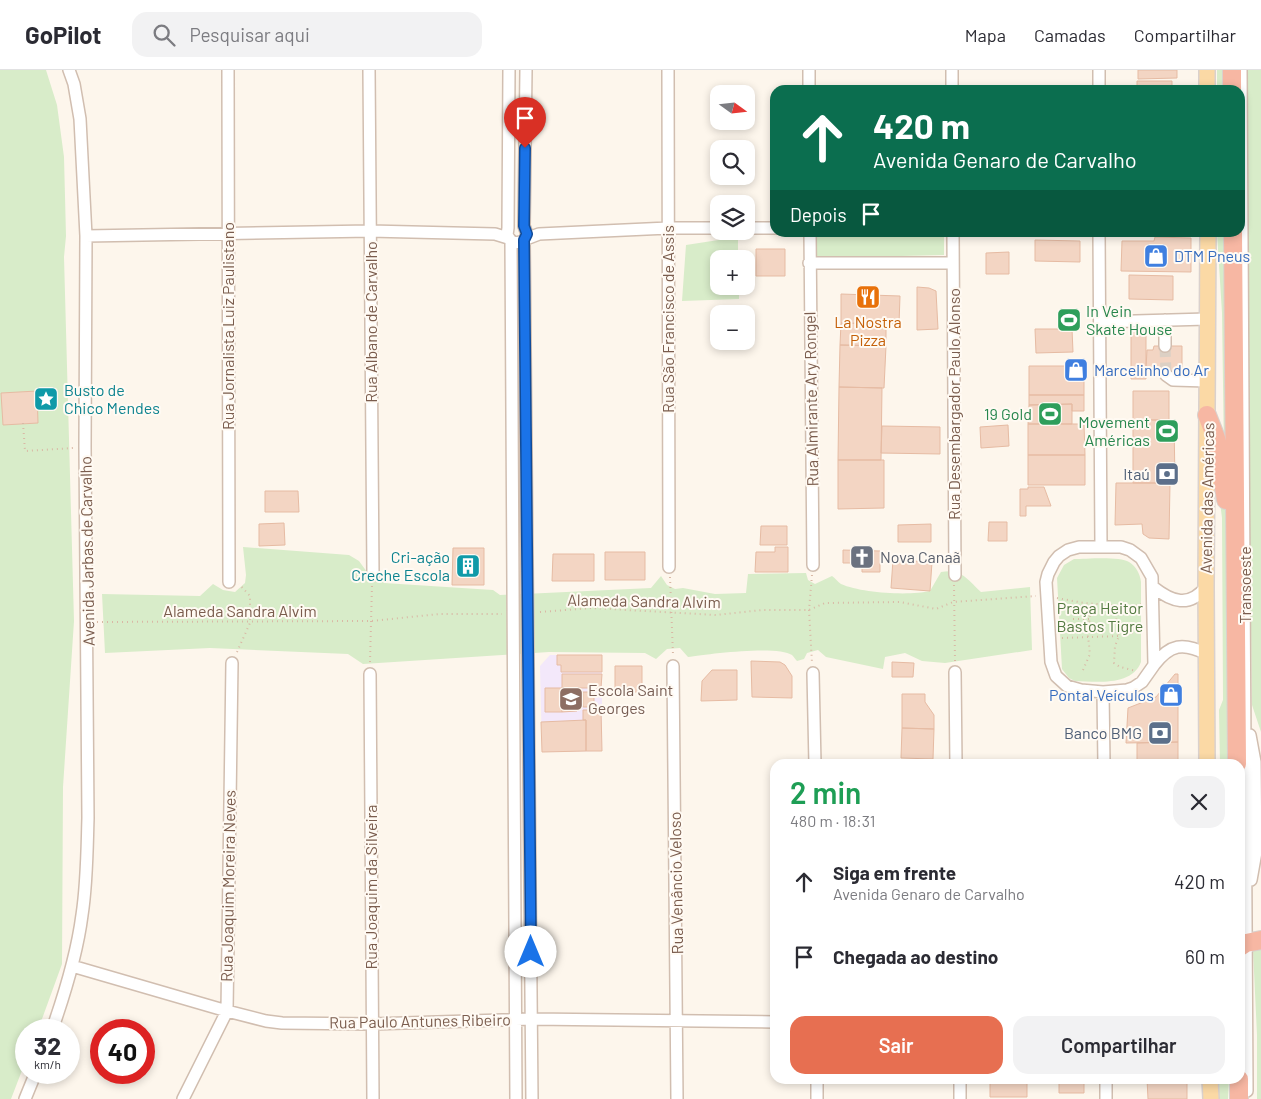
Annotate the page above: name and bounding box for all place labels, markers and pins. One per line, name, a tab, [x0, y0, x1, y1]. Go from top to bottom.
pin	[504, 97, 546, 148]
shop icon: DTM Pneus	[1143, 243, 1169, 269]
place label: DTM Pneus	[1174, 246, 1250, 265]
restaurant icon: La Nostra Pizza	[855, 284, 881, 310]
place label: In Vein Skate House	[1086, 301, 1173, 338]
sports icon: In Vein Skate House	[1056, 307, 1082, 333]
place label: La Nostra Pizza	[834, 312, 902, 349]
shop icon: Marcelinho do Ar	[1063, 357, 1089, 383]
place label: Marcelinho do Ar	[1094, 360, 1209, 379]
place label: Busto de Chico Mendes	[64, 380, 160, 417]
place icon: Busto de Chico Mendes	[33, 386, 59, 412]
sports icon: 19 Gold	[1037, 401, 1063, 427]
place label: 19 Gold	[984, 404, 1032, 423]
place label: Movement Américas	[1078, 412, 1150, 449]
sports icon: Movement Américas	[1154, 418, 1180, 444]
bank icon: Itaú	[1154, 461, 1180, 487]
place label: Itaú	[1123, 464, 1150, 483]
church icon: Nova Canaã	[849, 544, 875, 570]
place label: Cri-ação Creche Escola	[351, 547, 450, 584]
place label: Nova Canaã	[880, 547, 961, 566]
building icon: Cri-ação Creche Escola	[455, 553, 481, 579]
place label: Escola Saint Georges	[588, 680, 673, 717]
shop icon: Pontal Veículos	[1158, 682, 1184, 708]
place label: Pontal Veículos	[1049, 685, 1154, 704]
school or university icon: Escola Saint Georges	[558, 686, 584, 712]
bank icon: Banco BMG	[1147, 720, 1173, 746]
place label: Banco BMG	[1064, 723, 1142, 742]

